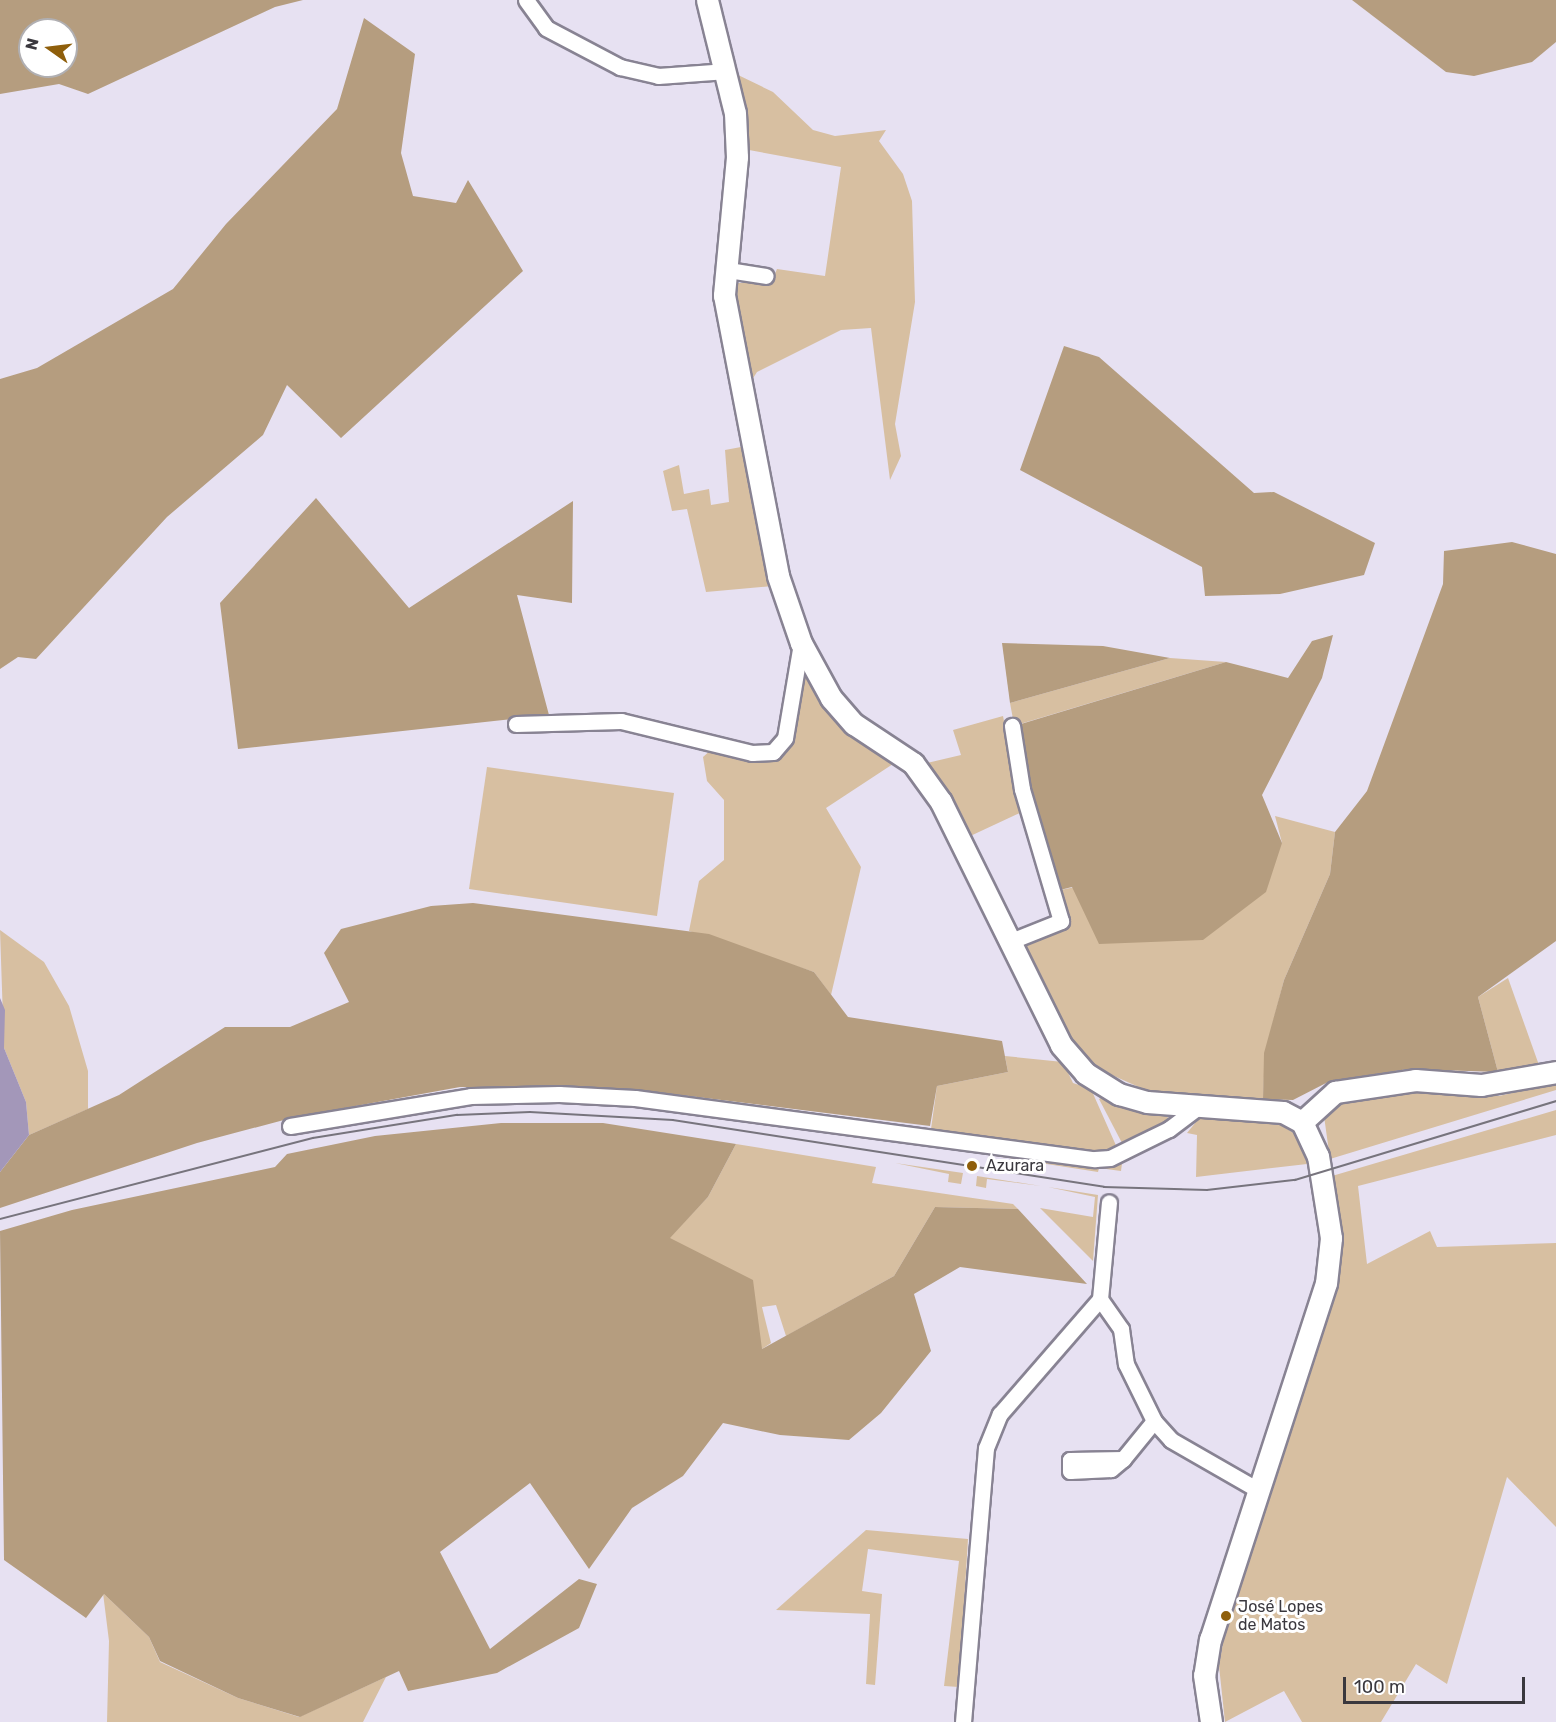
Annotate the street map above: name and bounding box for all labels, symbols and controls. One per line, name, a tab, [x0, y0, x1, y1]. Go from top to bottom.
north arrow	[18, 18, 78, 78]
text: N	[21, 36, 43, 52]
place label: Azurara	[986, 1156, 1044, 1176]
marker: Azurara	[963, 1157, 981, 1175]
place label: José Lopes de Matos	[1238, 1597, 1323, 1635]
marker: José Lopes de Matos	[1219, 1609, 1233, 1623]
scale bar	[1346, 1665, 1528, 1703]
text: 100 m	[1354, 1676, 1405, 1698]

